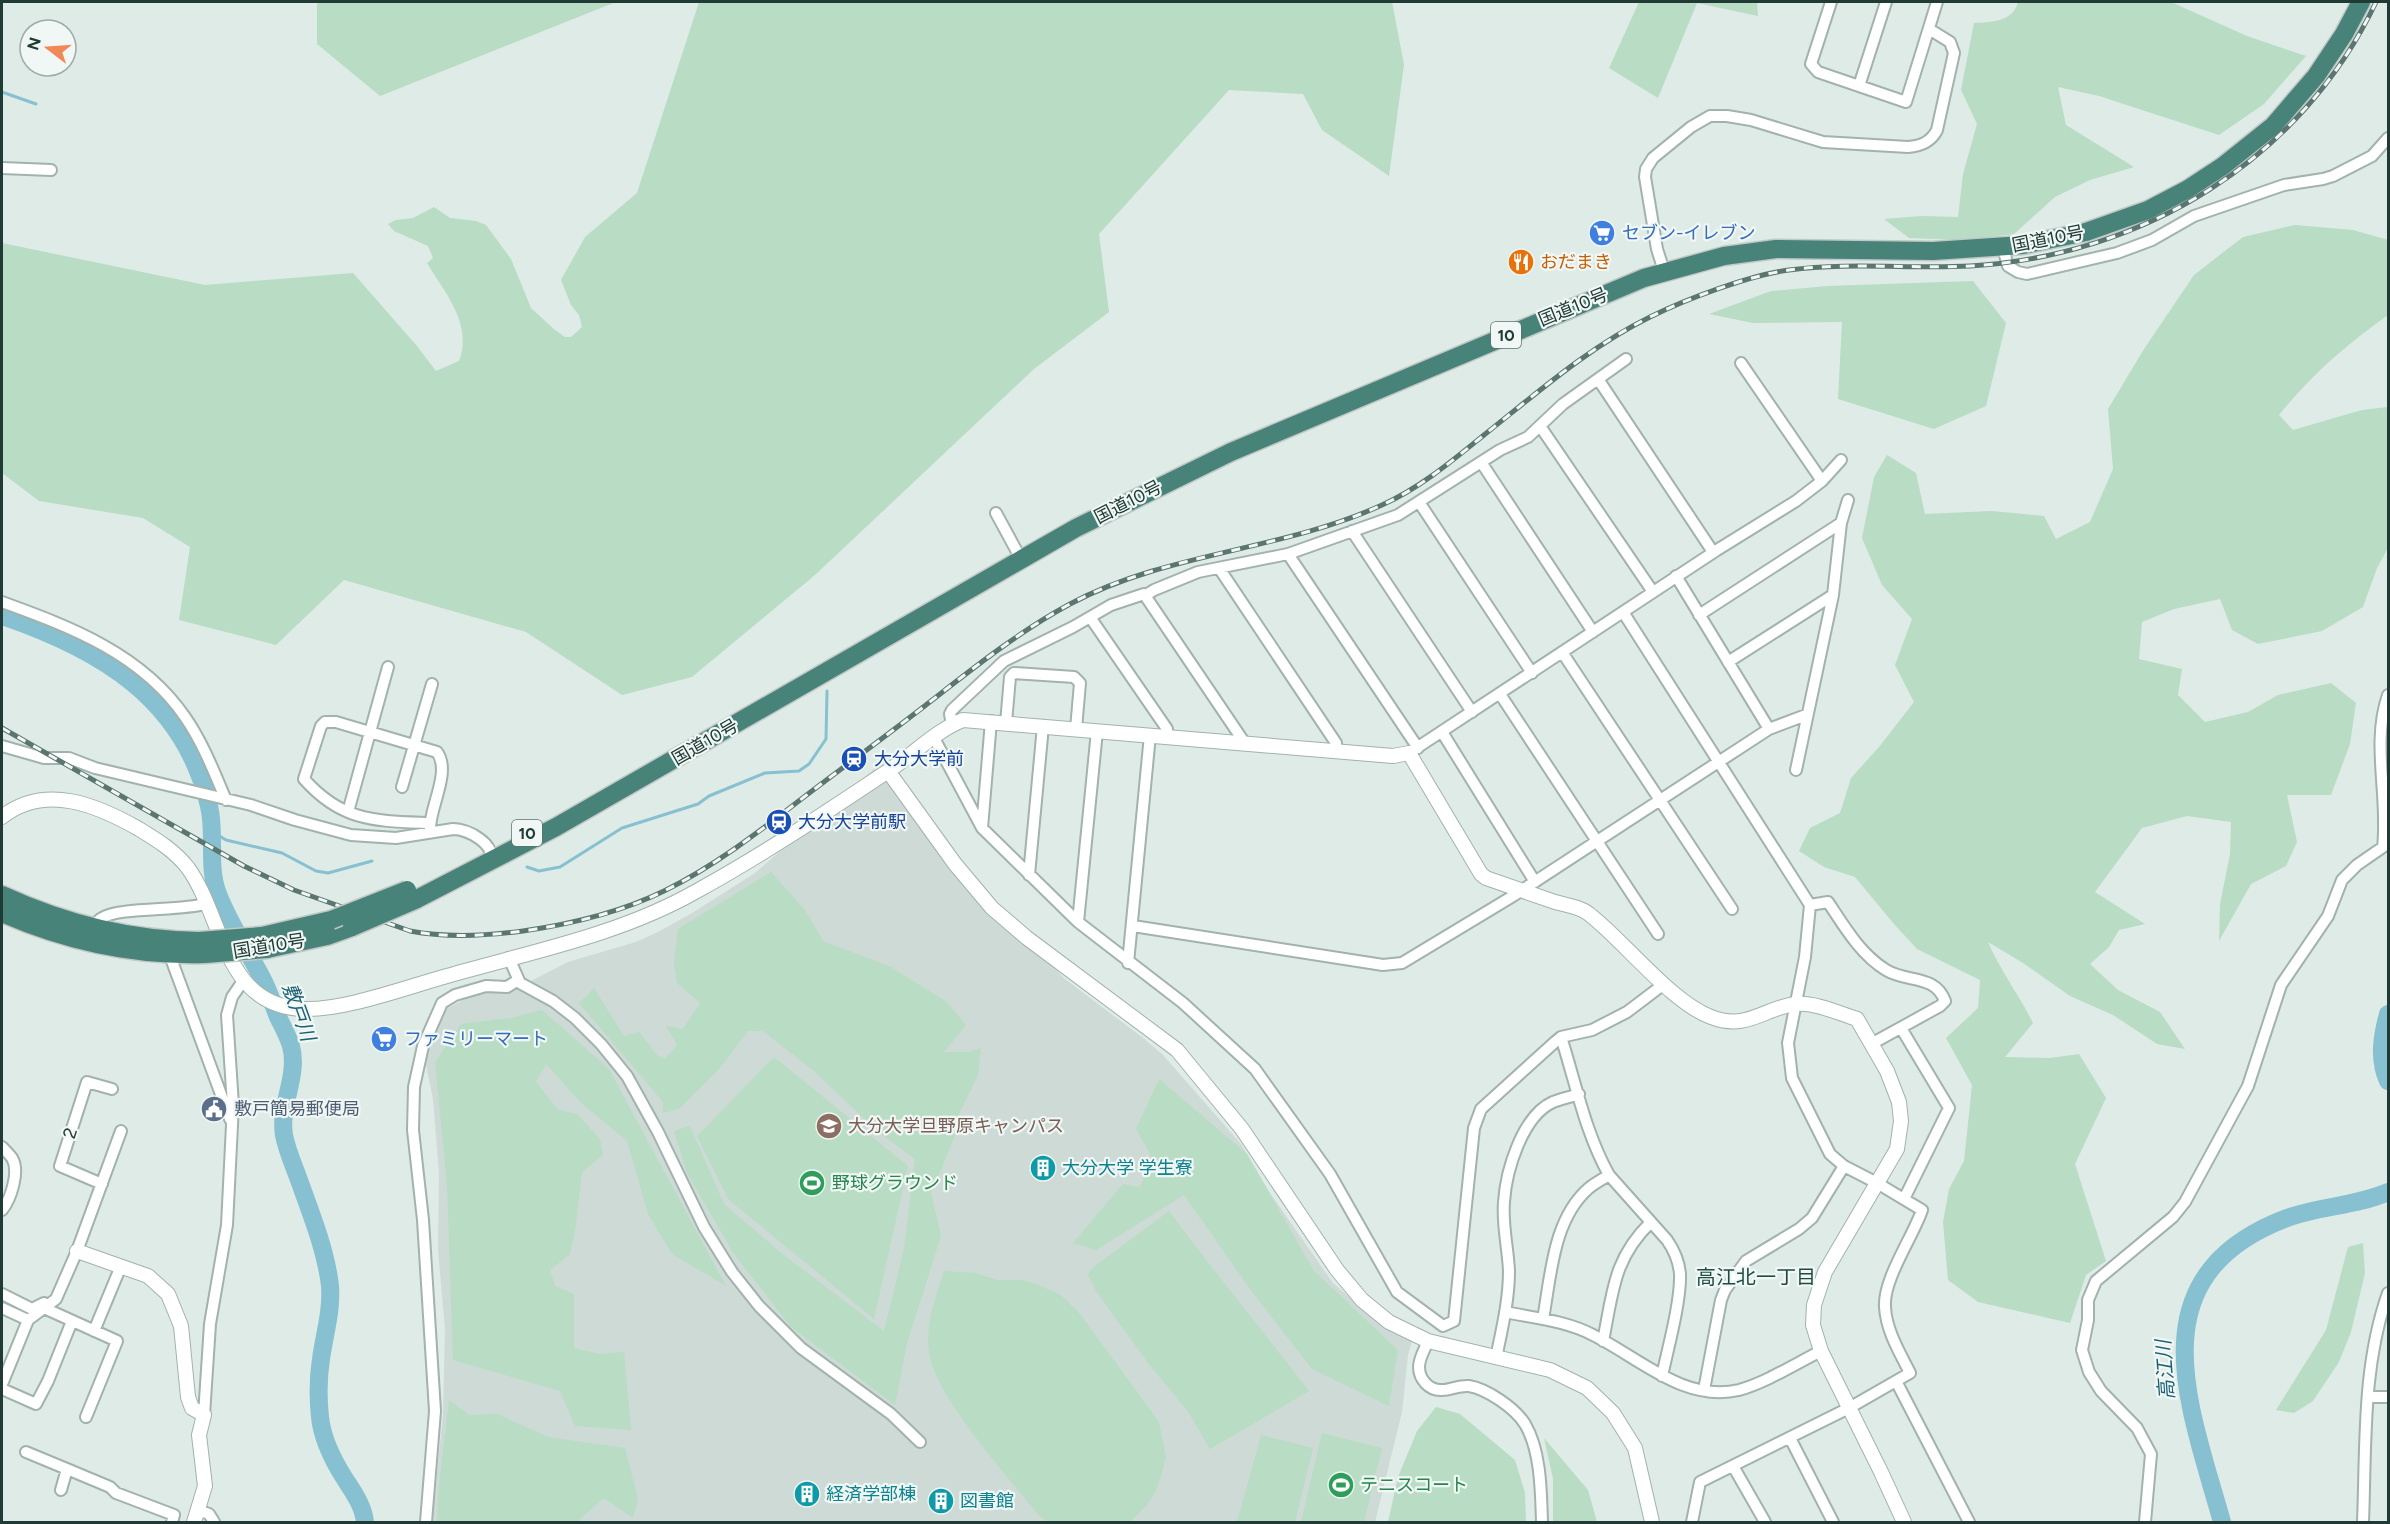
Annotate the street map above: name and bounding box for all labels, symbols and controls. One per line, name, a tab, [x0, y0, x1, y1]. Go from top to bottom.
north arrow	[18, 18, 78, 78]
text: N	[23, 35, 45, 52]
supermarket icon: セブン-イレブン	[1587, 218, 1617, 248]
street label: 国道10号	[2010, 221, 2086, 257]
place label: セブン-イレブン	[1622, 222, 1756, 244]
restaurant icon: おだまき	[1506, 247, 1536, 277]
place label: おだまき	[1540, 251, 1612, 273]
street label: 国道10号	[1535, 283, 1611, 331]
road number: 10	[1491, 322, 1521, 348]
street label: 国道10号	[1090, 476, 1166, 528]
street label: 国道10号	[668, 714, 742, 770]
station icon: 大分大学前	[839, 744, 869, 774]
place label: 大分大学前	[874, 748, 964, 770]
station icon: 大分大学前駅	[764, 807, 794, 837]
place label: 大分大学前駅	[798, 811, 906, 833]
road number: 10	[512, 820, 542, 846]
street label: 国道10号	[231, 929, 307, 963]
water label: 敷戸川	[277, 980, 321, 1046]
supermarket icon: ファミリーマート	[369, 1024, 399, 1054]
place label: ファミリーマート	[404, 1028, 548, 1050]
public building icon: 敷戸簡易郵便局	[199, 1094, 229, 1124]
place label: 敷戸簡易郵便局	[234, 1098, 360, 1120]
school or university icon: 大分大学旦野原キャンパス	[814, 1111, 844, 1141]
place label: 大分大学旦野原キャンパス	[848, 1115, 1064, 1137]
street label: 2	[58, 1125, 82, 1141]
building icon: 大分大学 学生寮	[1028, 1153, 1058, 1183]
place label: 大分大学 学生寮	[1062, 1157, 1192, 1179]
sports icon: 野球グラウンド	[797, 1168, 827, 1198]
place label: 野球グラウンド	[832, 1172, 958, 1194]
district label: 高江北一丁目	[1696, 1265, 1816, 1289]
water label: 高江川	[2151, 1337, 2179, 1401]
sports icon: テニスコート	[1326, 1470, 1356, 1500]
place label: テニスコート	[1360, 1474, 1468, 1496]
building icon: 経済学部棟	[792, 1479, 822, 1509]
place label: 経済学部棟	[826, 1483, 916, 1505]
building icon: 図書館	[926, 1486, 956, 1516]
place label: 図書館	[960, 1490, 1014, 1512]

